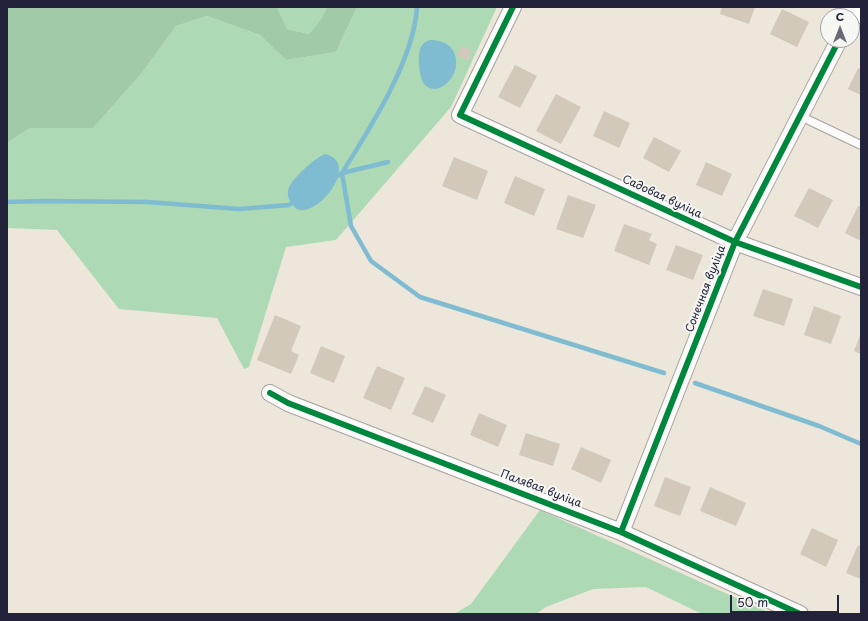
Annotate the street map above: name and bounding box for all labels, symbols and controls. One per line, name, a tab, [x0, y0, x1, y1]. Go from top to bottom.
north arrow	[820, 8, 860, 48]
text: С	[836, 8, 844, 25]
street label: Садовая вуліца	[620, 173, 704, 221]
street label: Сонечная вуліца	[683, 244, 729, 334]
street label: Палявая вуліца	[499, 467, 583, 511]
scale bar	[732, 587, 841, 613]
text: 50 m	[737, 593, 768, 611]

